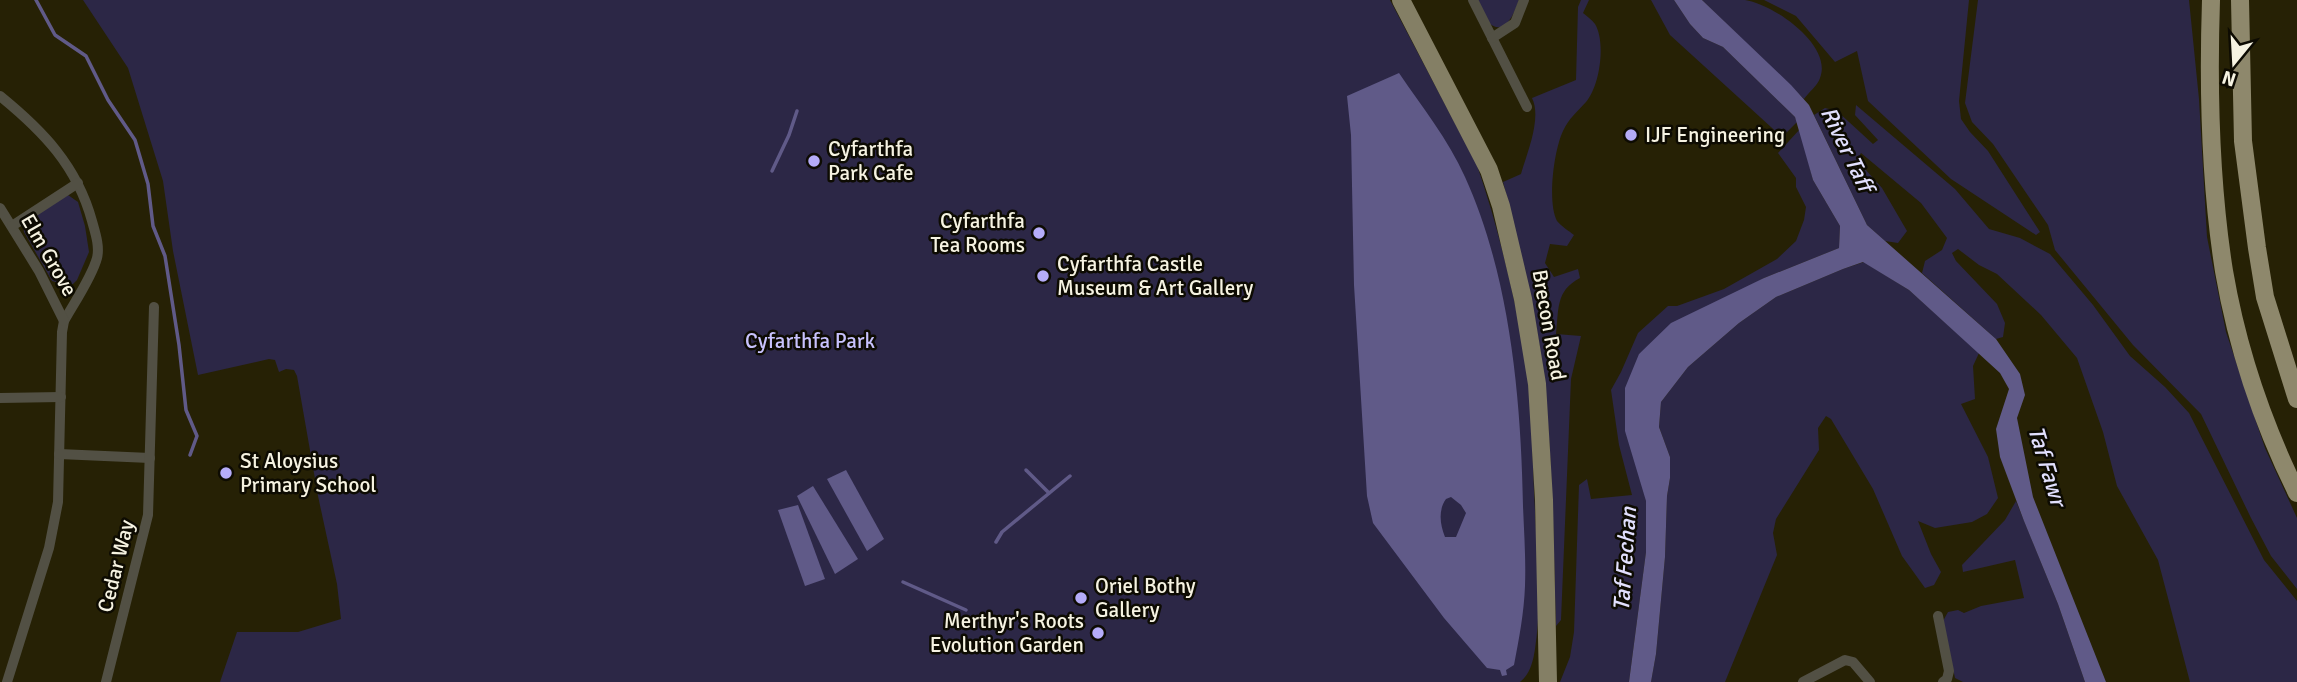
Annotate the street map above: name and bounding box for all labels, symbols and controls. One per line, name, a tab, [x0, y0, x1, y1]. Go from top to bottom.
north arrow	[2199, 28, 2269, 98]
text: N	[2219, 65, 2239, 92]
water label: River Taff	[1814, 102, 1882, 201]
place label: IJF Engineering	[1645, 122, 1785, 148]
marker: IJF Engineering	[1623, 127, 1639, 143]
place label: Cyfarthfa Park Cafe	[828, 136, 914, 186]
marker: Cyfarthfa Park Cafe	[806, 153, 822, 169]
place label: Cyfarthfa Tea Rooms	[931, 208, 1025, 258]
street label: Elm Grove	[15, 209, 83, 301]
marker: Cyfarthfa Tea Rooms	[1031, 225, 1047, 241]
place label: Cyfarthfa Castle Museum & Art Gallery	[1057, 251, 1253, 301]
marker: Cyfarthfa Castle Museum & Art Gallery	[1035, 268, 1051, 284]
street label: Brecon Road	[1526, 268, 1572, 382]
park label: Cyfarthfa Park	[745, 328, 876, 354]
water label: Taf Fawr	[2021, 423, 2074, 513]
place label: St Aloysius Primary School	[240, 448, 376, 498]
marker: St Aloysius Primary School	[218, 465, 234, 481]
water label: Taf Fechan	[1607, 504, 1643, 612]
street label: Cedar Way	[92, 517, 140, 615]
place label: Oriel Bothy Gallery	[1095, 573, 1196, 623]
marker: Oriel Bothy Gallery	[1073, 590, 1089, 606]
place label: Merthyr's Roots Evolution Garden	[930, 608, 1084, 658]
marker: Merthyr's Roots Evolution Garden	[1090, 625, 1106, 641]

